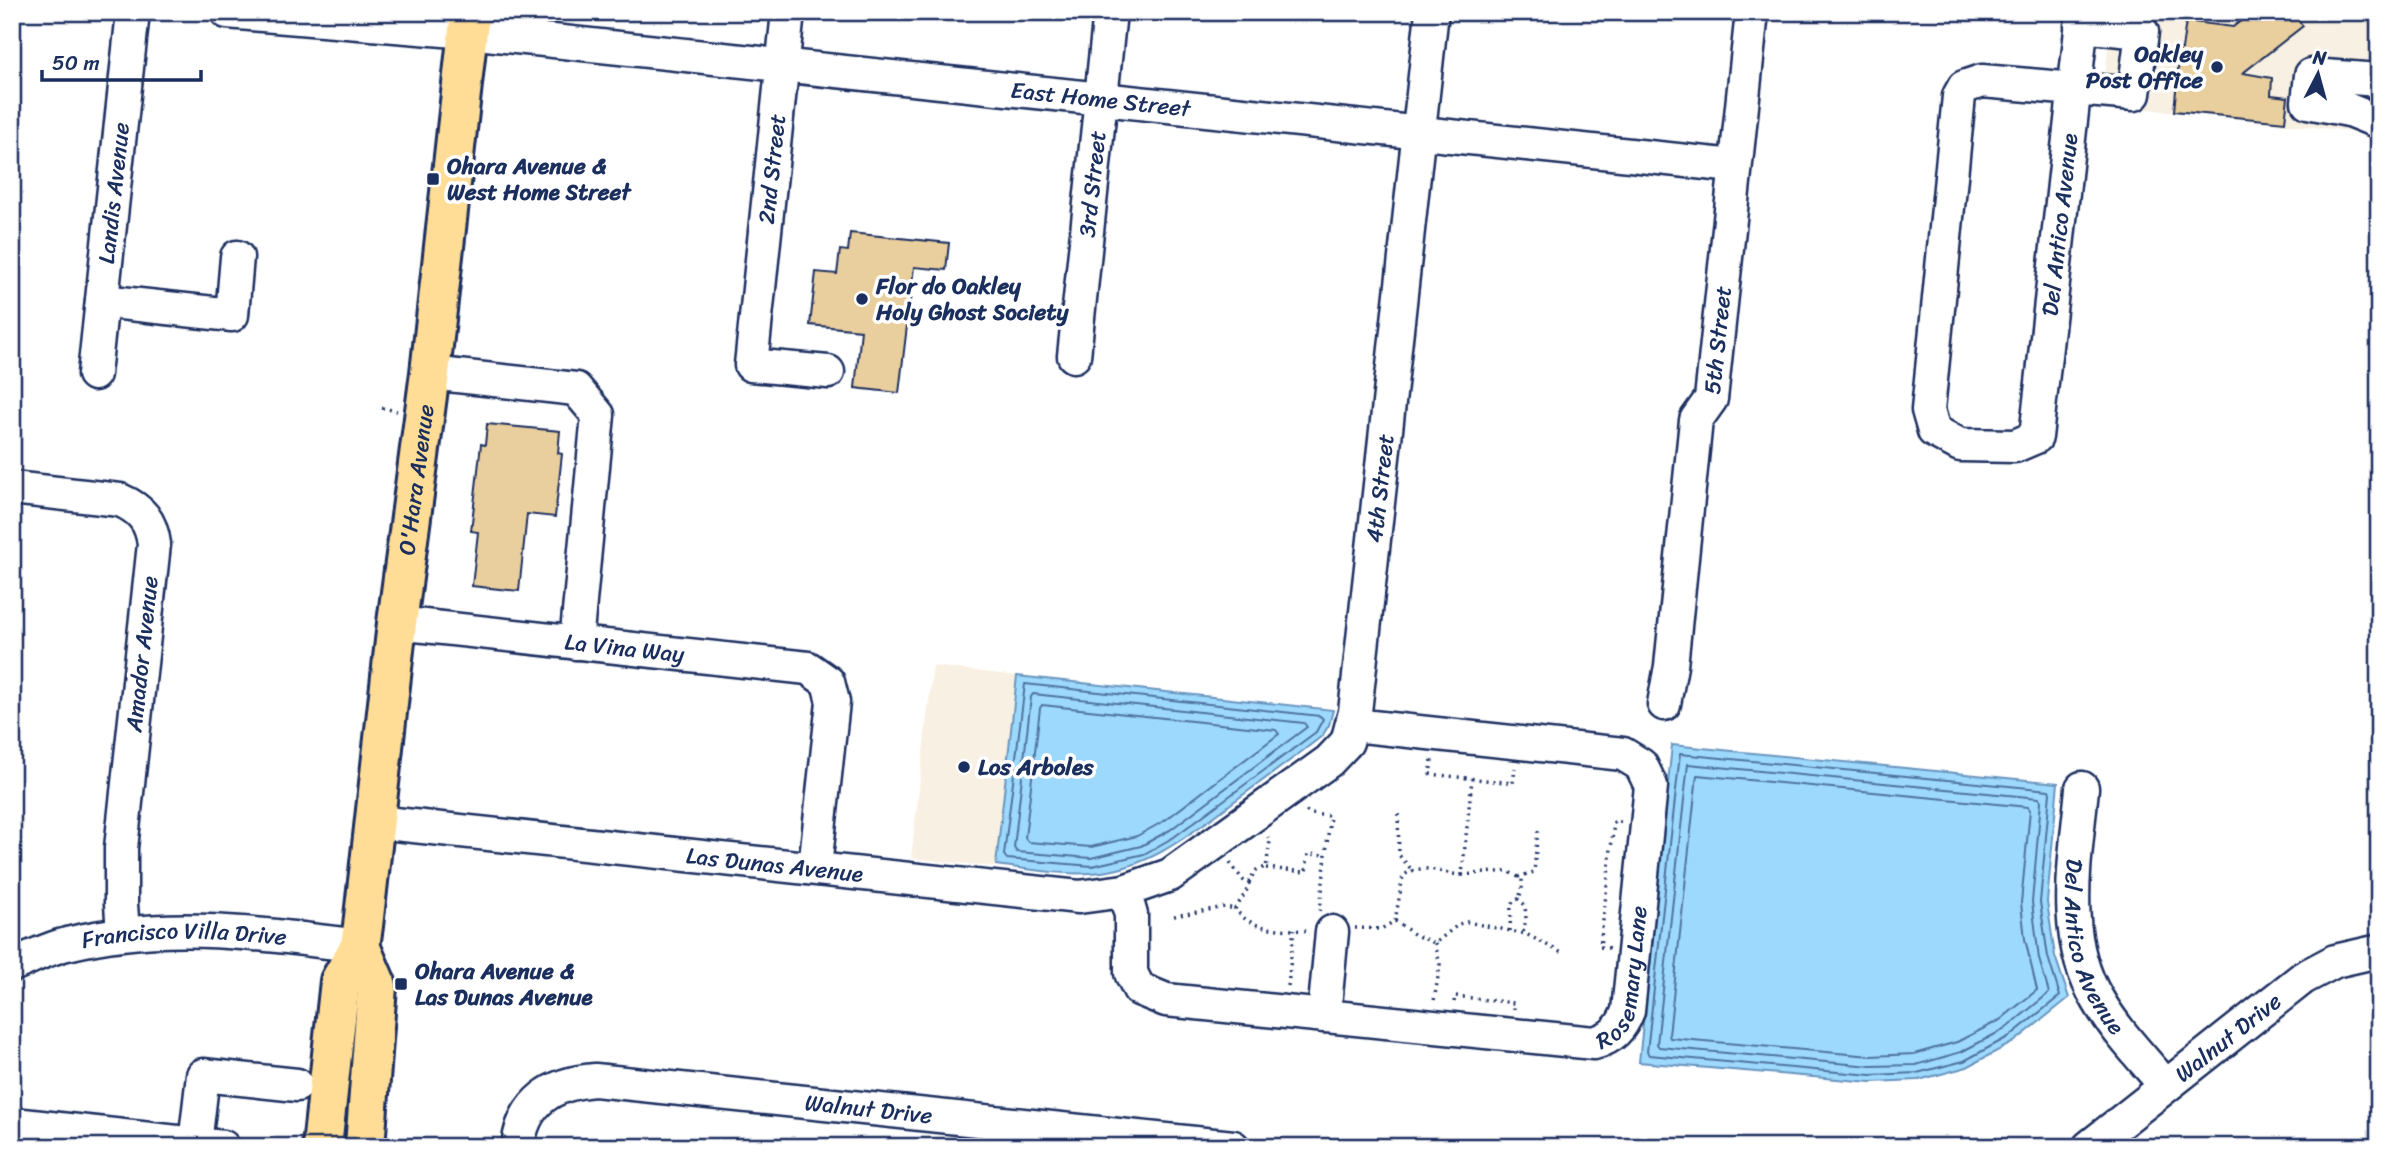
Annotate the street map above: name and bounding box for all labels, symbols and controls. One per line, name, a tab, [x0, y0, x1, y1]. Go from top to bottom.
place label: Oakley Post Office	[2086, 34, 2204, 101]
scale bar	[42, 38, 201, 82]
north arrow	[2282, 38, 2352, 108]
text: N	[2310, 40, 2329, 75]
text: 50 m	[52, 44, 100, 82]
marker: Oakley Post Office	[2209, 59, 2225, 75]
street label: East Home Street	[1009, 69, 1194, 129]
street label: 2nd Street	[746, 112, 798, 226]
street label: Landis Avenue	[86, 120, 141, 266]
street label: 3rd Street	[1066, 129, 1118, 239]
street label: Del Antico Avenue	[2029, 131, 2090, 318]
place label: Ohara Avenue & West Home Street	[447, 146, 632, 213]
marker: Ohara Avenue & West Home Street	[425, 171, 441, 187]
place label: Flor do Oakley Holy Ghost Society	[875, 266, 1069, 333]
street label: 5th Street	[1691, 284, 1743, 396]
marker: Flor do Oakley Holy Ghost Society	[854, 291, 870, 307]
street label: O'Hara Avenue	[386, 402, 446, 558]
street label: 4th Street	[1353, 432, 1406, 545]
street label: Amador Avenue	[113, 574, 171, 735]
street label: La Vina Way	[563, 621, 687, 675]
place label: Los Arboles	[978, 747, 1094, 788]
marker: Los Arboles	[956, 759, 972, 775]
street label: Las Dunas Avenue	[684, 835, 865, 894]
street label: Del Antico Avenue	[2053, 857, 2136, 1044]
street label: Rosemary Lane	[1589, 904, 1659, 1061]
street label: Francisco Villa Drive	[78, 910, 289, 961]
place label: Ohara Avenue & Las Dunas Avenue	[415, 951, 593, 1018]
marker: Ohara Avenue & Las Dunas Avenue	[393, 976, 409, 992]
street label: Walnut Drive	[2165, 981, 2291, 1093]
street label: Walnut Drive	[803, 1082, 935, 1136]

